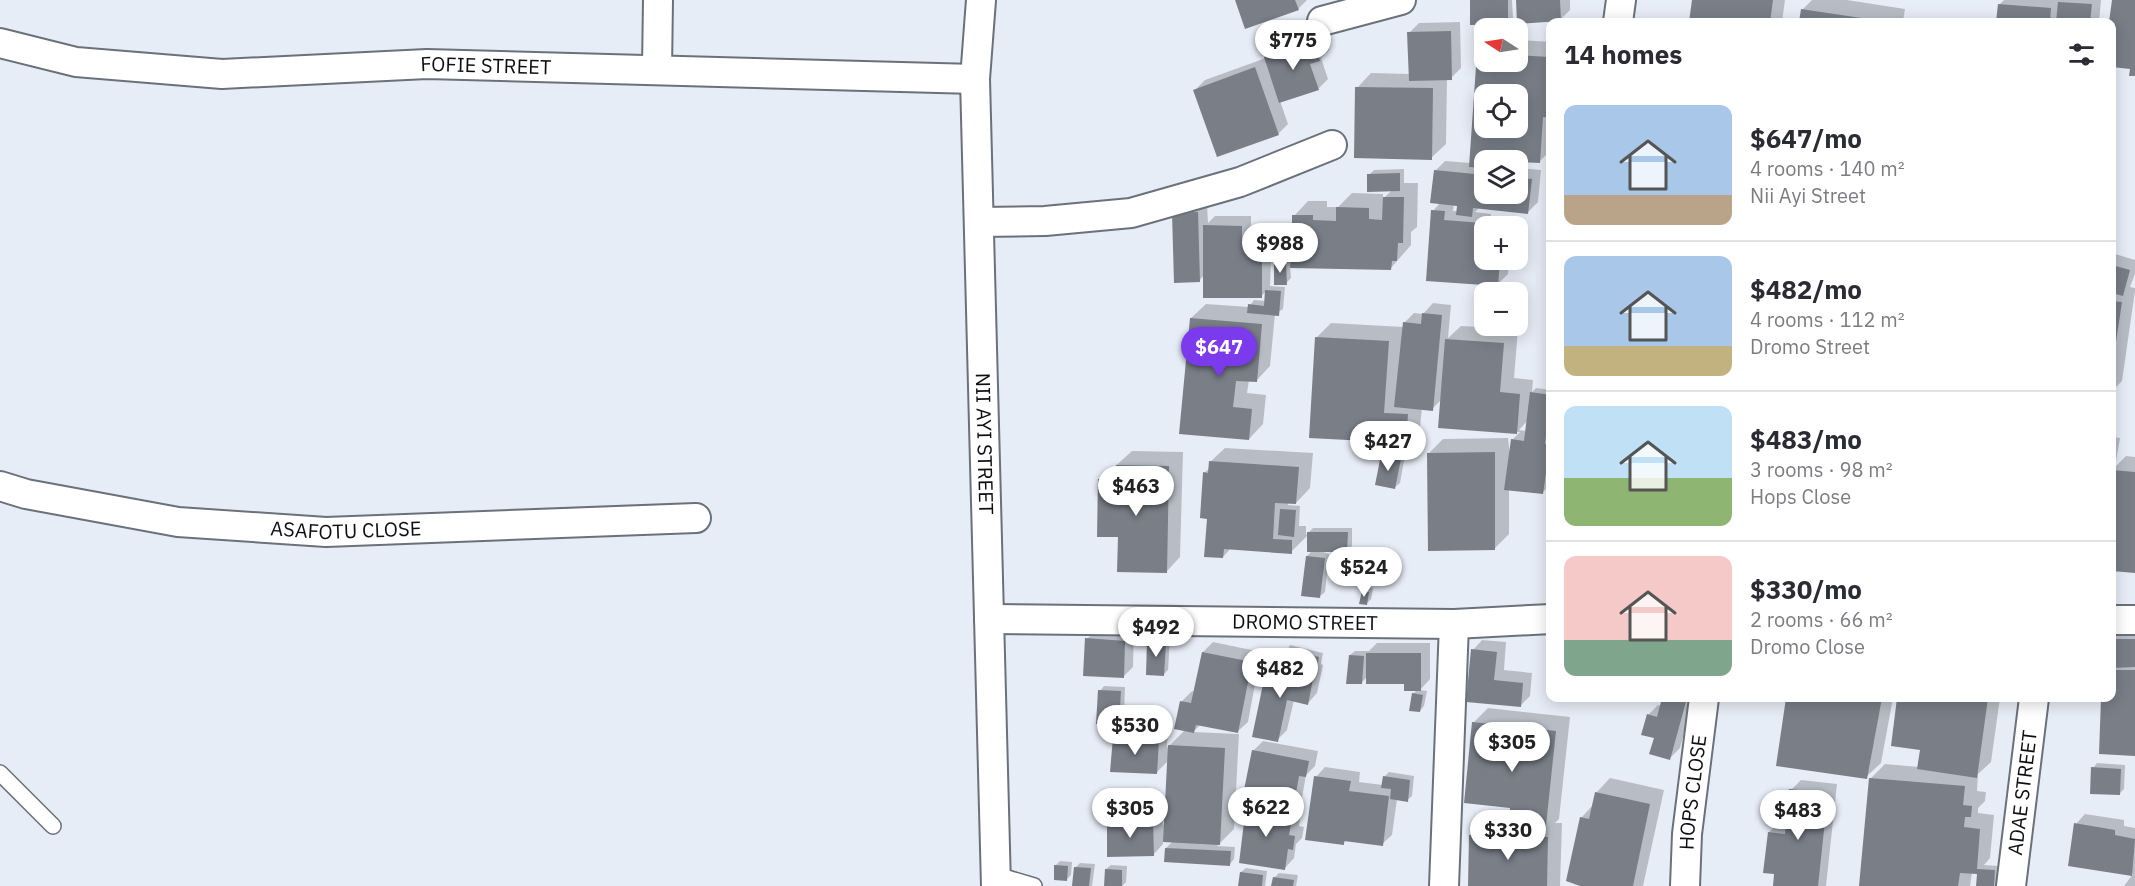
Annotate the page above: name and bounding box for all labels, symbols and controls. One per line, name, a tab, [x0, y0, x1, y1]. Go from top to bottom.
north arrow	[1474, 18, 1528, 72]
map controls	[1474, 18, 1528, 336]
pin: $775	[1257, 20, 1329, 71]
text: $775	[1269, 26, 1317, 53]
text: 14 homes	[1564, 37, 1682, 71]
icon: filters	[2065, 38, 2098, 71]
street label: FOFIE STREET	[420, 50, 552, 80]
button: locate	[1474, 84, 1528, 138]
text: $647/mo	[1750, 121, 1862, 155]
icon: home	[1612, 129, 1684, 201]
button: layers	[1474, 150, 1528, 204]
text: 4 rooms · 140 m²	[1750, 155, 1905, 182]
text: Nii Ayi Street	[1750, 182, 1866, 209]
button: +	[1474, 216, 1528, 270]
pin: $988	[1244, 223, 1316, 274]
text: $988	[1256, 229, 1304, 256]
text: $482/mo	[1750, 272, 1862, 306]
icon: home	[1612, 280, 1684, 352]
button: −	[1474, 282, 1528, 336]
text: 4 rooms · 112 m²	[1750, 306, 1905, 333]
pin: $647	[1183, 327, 1255, 378]
text: $647	[1195, 333, 1243, 360]
text: Dromo Street	[1750, 333, 1870, 360]
street label: NII AYI STREET	[970, 372, 1000, 515]
pin: $427	[1352, 421, 1424, 472]
text: $483/mo	[1750, 422, 1862, 456]
text: $427	[1364, 427, 1412, 454]
icon: home	[1612, 430, 1684, 502]
text: 3 rooms · 98 m²	[1750, 456, 1893, 483]
pin: $463	[1100, 466, 1172, 517]
text: $463	[1112, 472, 1160, 499]
text: Hops Close	[1750, 483, 1851, 510]
street label: ASAFOTU CLOSE	[270, 514, 422, 545]
pin: $524	[1328, 547, 1400, 598]
text: $524	[1340, 553, 1388, 580]
text: $330/mo	[1750, 572, 1862, 606]
icon: home	[1612, 580, 1684, 652]
text: 2 rooms · 66 m²	[1750, 606, 1893, 633]
pin: $492	[1120, 607, 1192, 658]
street label: DROMO STREET	[1232, 608, 1378, 636]
text: $492	[1132, 613, 1180, 640]
text: Dromo Close	[1750, 633, 1865, 660]
pin: $482	[1244, 648, 1316, 699]
text: $482	[1256, 654, 1304, 681]
pin: $530	[1099, 705, 1171, 756]
text: $530	[1111, 711, 1159, 738]
pin: $305	[1476, 722, 1548, 773]
text: $305	[1488, 728, 1536, 755]
street label: ADAE STREET	[2001, 729, 2043, 857]
street label: HOPS CLOSE	[1672, 733, 1712, 851]
pin: $622	[1230, 787, 1302, 838]
pin: $305	[1094, 788, 1166, 839]
pin: $483	[1762, 790, 1834, 841]
text: $622	[1242, 793, 1290, 820]
text: $305	[1106, 794, 1154, 821]
text: $483	[1774, 796, 1822, 823]
pin: $330	[1472, 810, 1544, 861]
text: $330	[1484, 816, 1532, 843]

